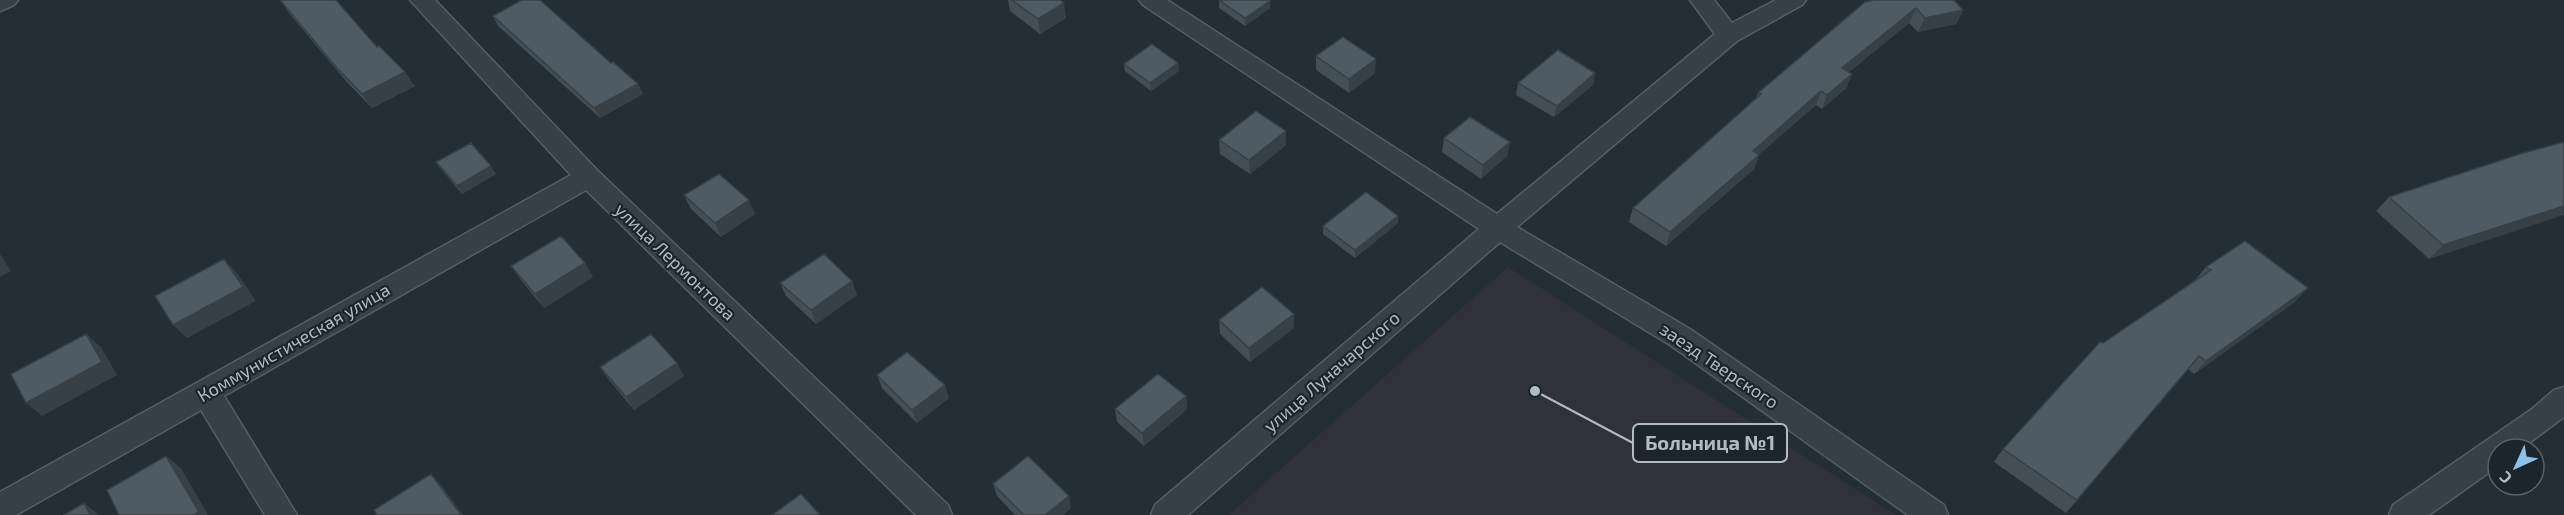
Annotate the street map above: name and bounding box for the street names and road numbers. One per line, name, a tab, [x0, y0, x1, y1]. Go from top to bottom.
street label: улица Лермонтова	[611, 198, 741, 325]
street label: Коммунистическая улица	[193, 278, 394, 406]
street label: улица Луначарского	[1259, 306, 1404, 436]
street label: заезд Тверского	[1656, 317, 1783, 413]

